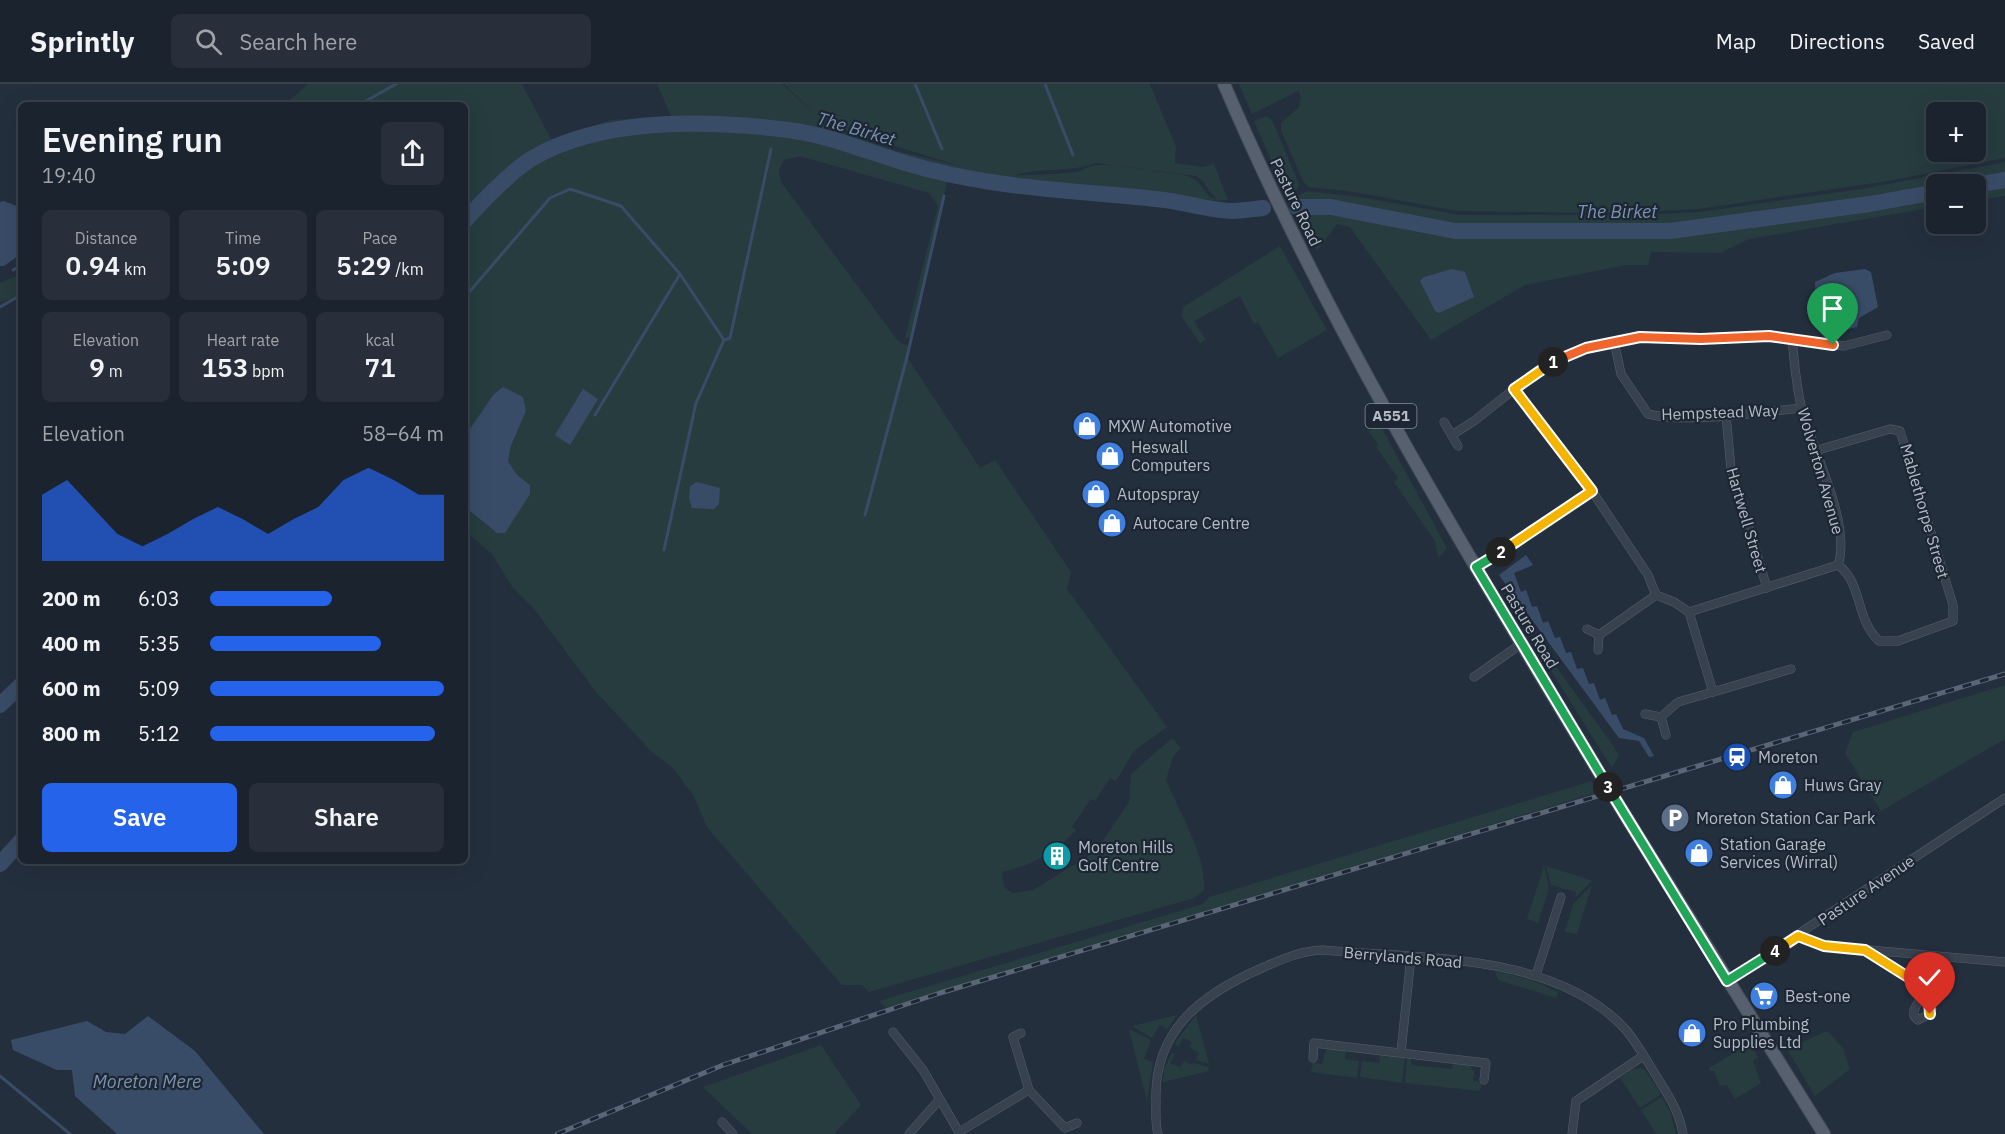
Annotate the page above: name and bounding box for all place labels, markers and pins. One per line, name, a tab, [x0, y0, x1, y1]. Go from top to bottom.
pin	[1807, 283, 1858, 345]
pin: 1	[1538, 347, 1568, 377]
shop icon: MXW Automotive	[1071, 410, 1103, 442]
place label: MXW Automotive	[1108, 416, 1232, 436]
place label: Heswall Computers	[1131, 437, 1210, 475]
shop icon: Heswall Computers	[1094, 440, 1126, 472]
shop icon: Autopspray	[1080, 478, 1112, 510]
place label: Autopspray	[1117, 484, 1199, 504]
shop icon: Autocare Centre	[1096, 507, 1128, 539]
place label: Autocare Centre	[1133, 513, 1250, 533]
pin: 2	[1486, 537, 1516, 567]
station icon: Moreton	[1721, 741, 1753, 773]
place label: Moreton	[1758, 747, 1818, 767]
shop icon: Huws Gray	[1767, 769, 1799, 801]
pin: 3	[1593, 772, 1623, 802]
place label: Huws Gray	[1804, 775, 1882, 795]
parking icon: Moreton Station Car Park	[1659, 802, 1691, 834]
place label: Moreton Station Car Park	[1696, 808, 1876, 828]
place label: Station Garage Services (Wirral)	[1720, 834, 1838, 872]
place label: Moreton Hills Golf Centre	[1078, 837, 1174, 875]
shop icon: Station Garage Services (Wirral)	[1683, 837, 1715, 869]
building icon: Moreton Hills Golf Centre	[1041, 840, 1073, 872]
pin: 4	[1760, 936, 1790, 966]
pin	[1904, 952, 1955, 1014]
supermarket icon: Best-one	[1748, 980, 1780, 1012]
place label: Best-one	[1785, 986, 1851, 1006]
place label: Pro Plumbing Supplies Ltd	[1713, 1014, 1810, 1052]
shop icon: Pro Plumbing Supplies Ltd	[1676, 1017, 1708, 1049]

